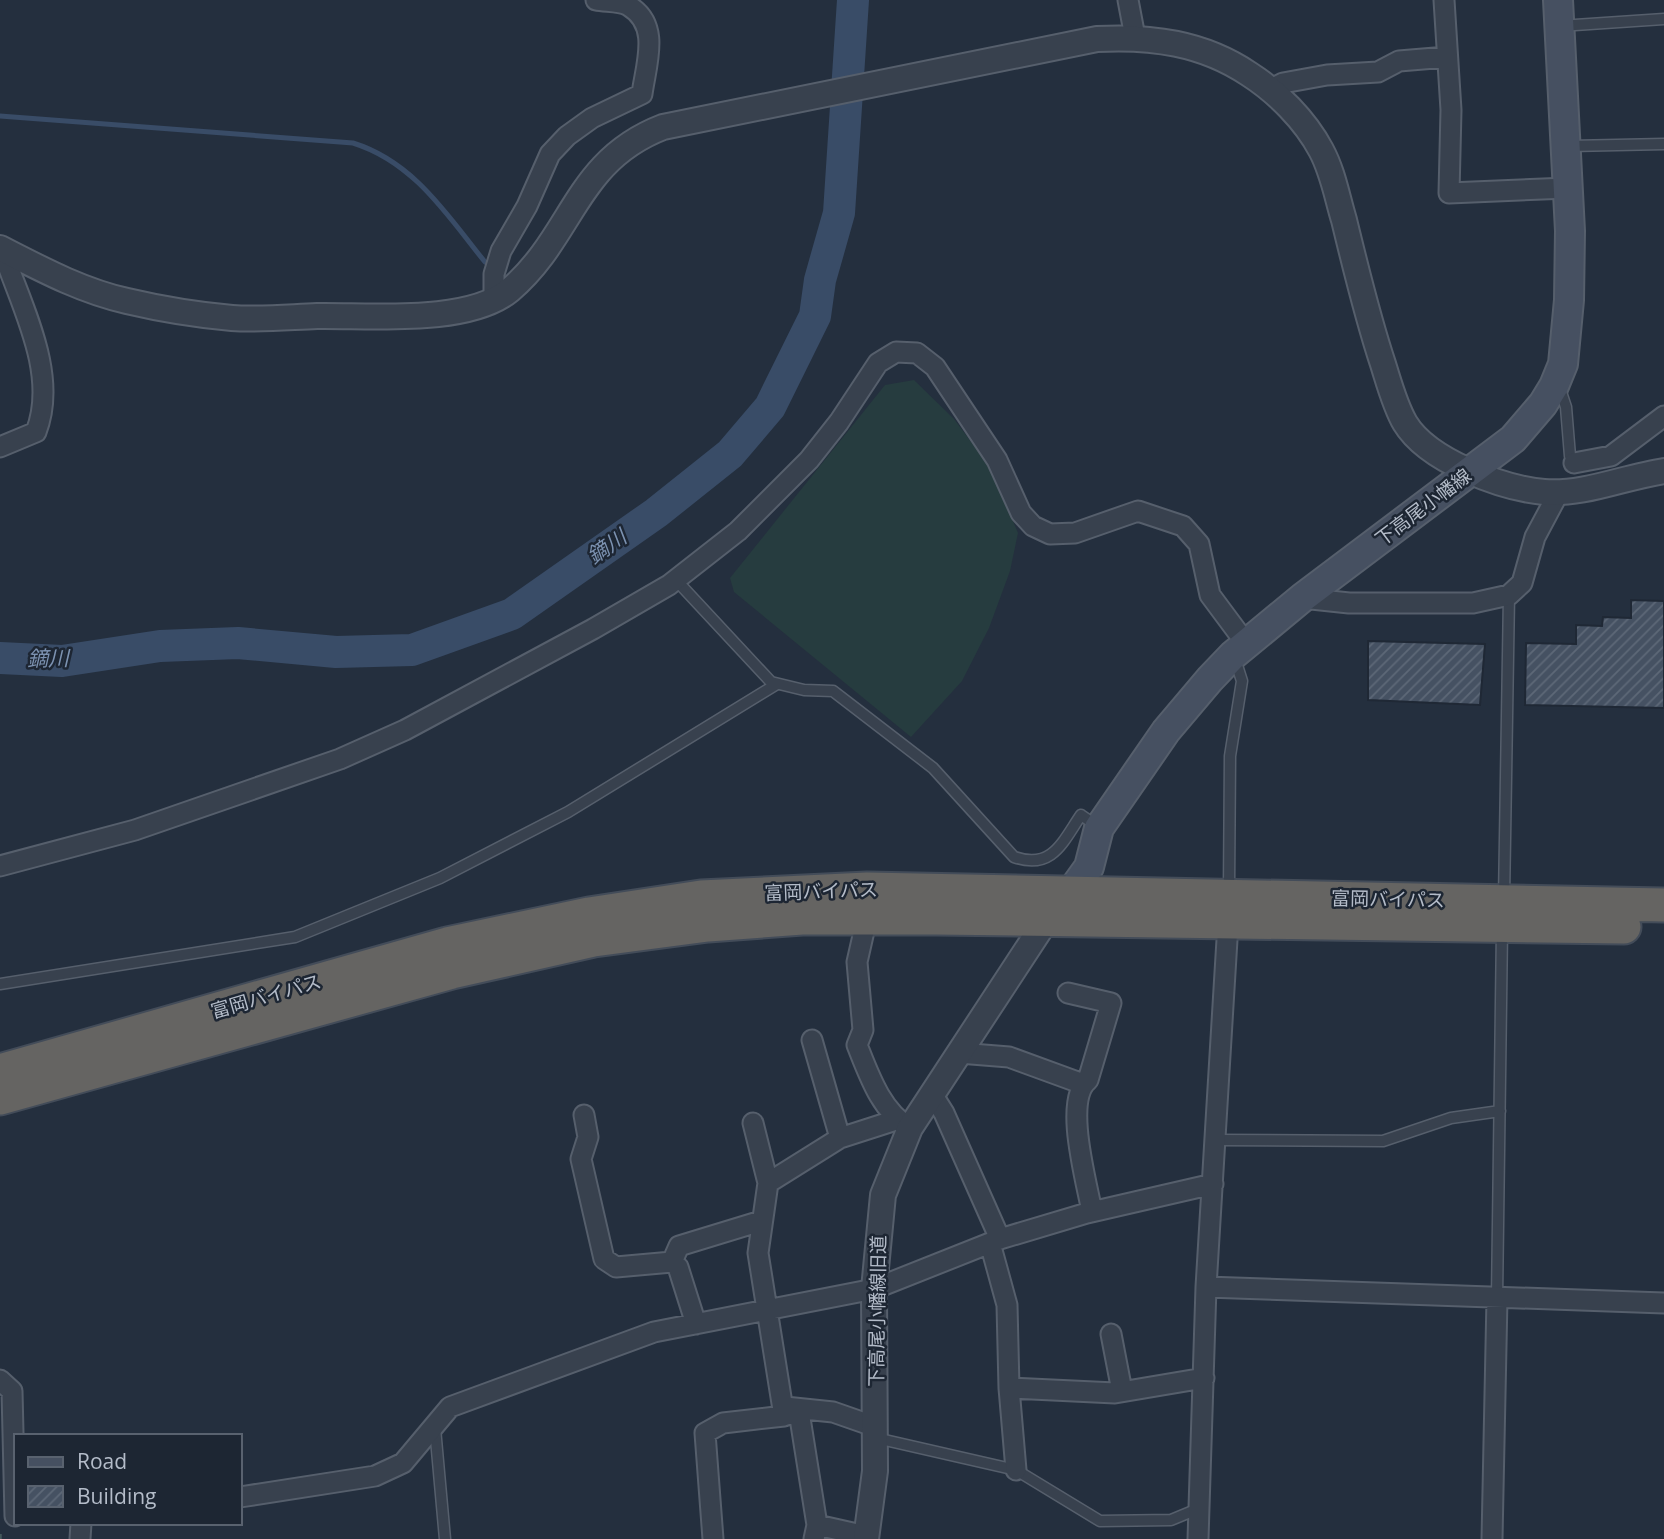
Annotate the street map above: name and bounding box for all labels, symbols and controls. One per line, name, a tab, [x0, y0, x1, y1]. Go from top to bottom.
street label: 下高尾小幡線	[1370, 462, 1476, 552]
water label: 鏑川	[581, 522, 633, 570]
water label: 鏑川	[27, 644, 71, 672]
street label: 富岡バイパス	[764, 876, 878, 906]
street label: 富岡バイパス	[1331, 885, 1445, 913]
street label: 富岡バイパス	[208, 968, 324, 1024]
street label: 下高尾小幡線旧道	[863, 1235, 891, 1387]
legend	[14, 1434, 242, 1525]
text: Road	[77, 1447, 127, 1475]
text: Building	[77, 1482, 156, 1510]

